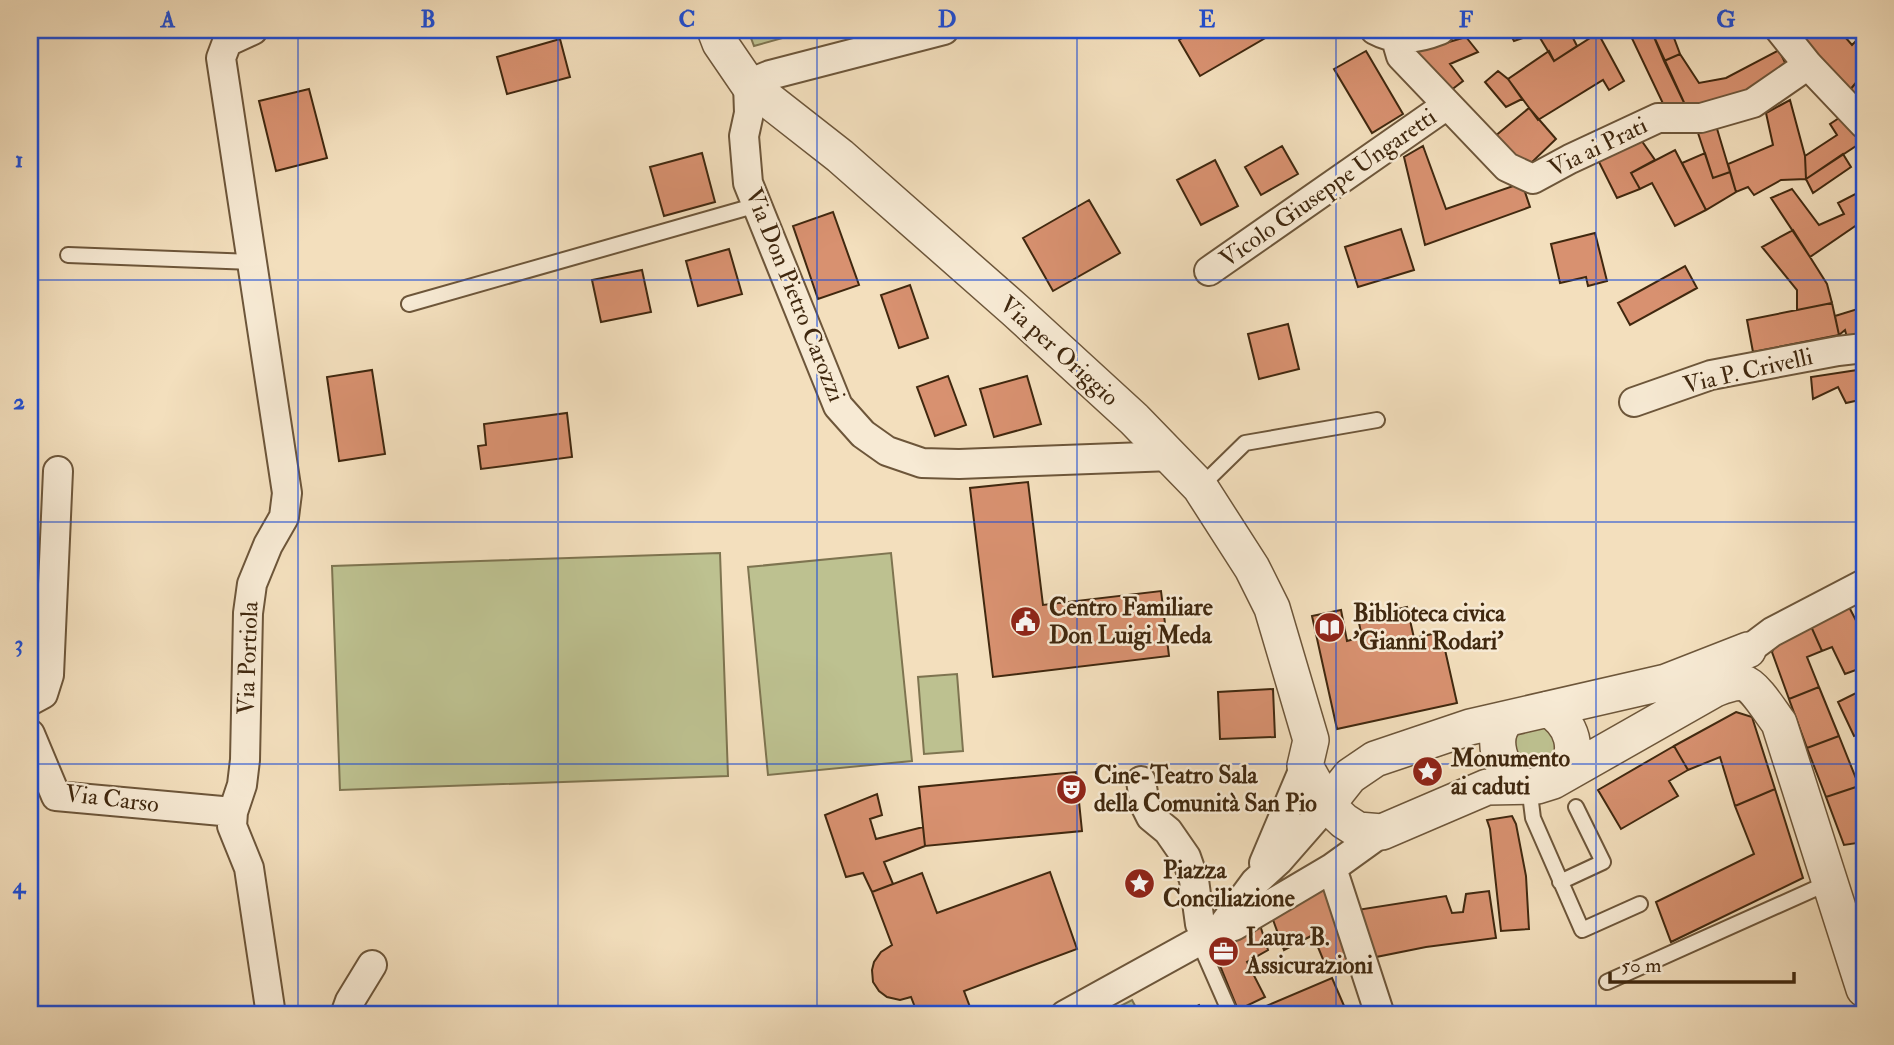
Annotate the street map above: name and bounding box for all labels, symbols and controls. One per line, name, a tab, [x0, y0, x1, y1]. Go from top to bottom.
text: A	[160, 5, 176, 34]
text: B	[420, 5, 436, 34]
text: C	[679, 5, 695, 34]
text: D	[938, 5, 956, 34]
text: E	[1199, 5, 1216, 34]
text: F	[1459, 5, 1474, 34]
text: G	[1716, 5, 1736, 34]
street label: Vicolo Giuseppe Ungaretti	[1214, 101, 1442, 275]
street label: Via ai Prati	[1543, 110, 1653, 184]
text: 1	[15, 145, 23, 174]
street label: Via Don Pietro Carozzi	[738, 184, 852, 406]
street label: Via per Origgio	[993, 289, 1125, 413]
street label: Via P. Crivelli	[1680, 341, 1816, 401]
text: 2	[13, 387, 25, 416]
place label: Centro Familiare Don Luigi Meda	[1049, 592, 1213, 651]
place label: Biblioteca civica 'Gianni Rodari'	[1353, 598, 1506, 657]
street label: Via Portiola	[231, 600, 266, 715]
public building icon: Centro Familiare Don Luigi Meda	[1009, 604, 1043, 638]
library icon: Biblioteca civica 'Gianni Rodari'	[1313, 610, 1347, 644]
text: 3	[15, 629, 23, 658]
place label: Monumento ai caduti	[1450, 743, 1570, 802]
place icon: Monumento ai caduti	[1411, 755, 1445, 789]
place label: Cine-Teatro Sala della Comunità San Pio	[1094, 760, 1317, 819]
theatre icon: Cine-Teatro Sala della Comunità San Pio	[1054, 772, 1088, 806]
street label: Via Carso	[63, 778, 161, 820]
place label: Piazza Conciliazione	[1163, 855, 1295, 914]
place icon: Piazza Conciliazione	[1123, 867, 1157, 901]
text: 4	[12, 871, 27, 900]
place label: Laura B. Assicurazioni	[1245, 922, 1374, 981]
office icon: Laura B. Assicurazioni	[1206, 934, 1240, 968]
scale bar	[1610, 940, 1794, 984]
text: 50 m	[1621, 952, 1662, 979]

